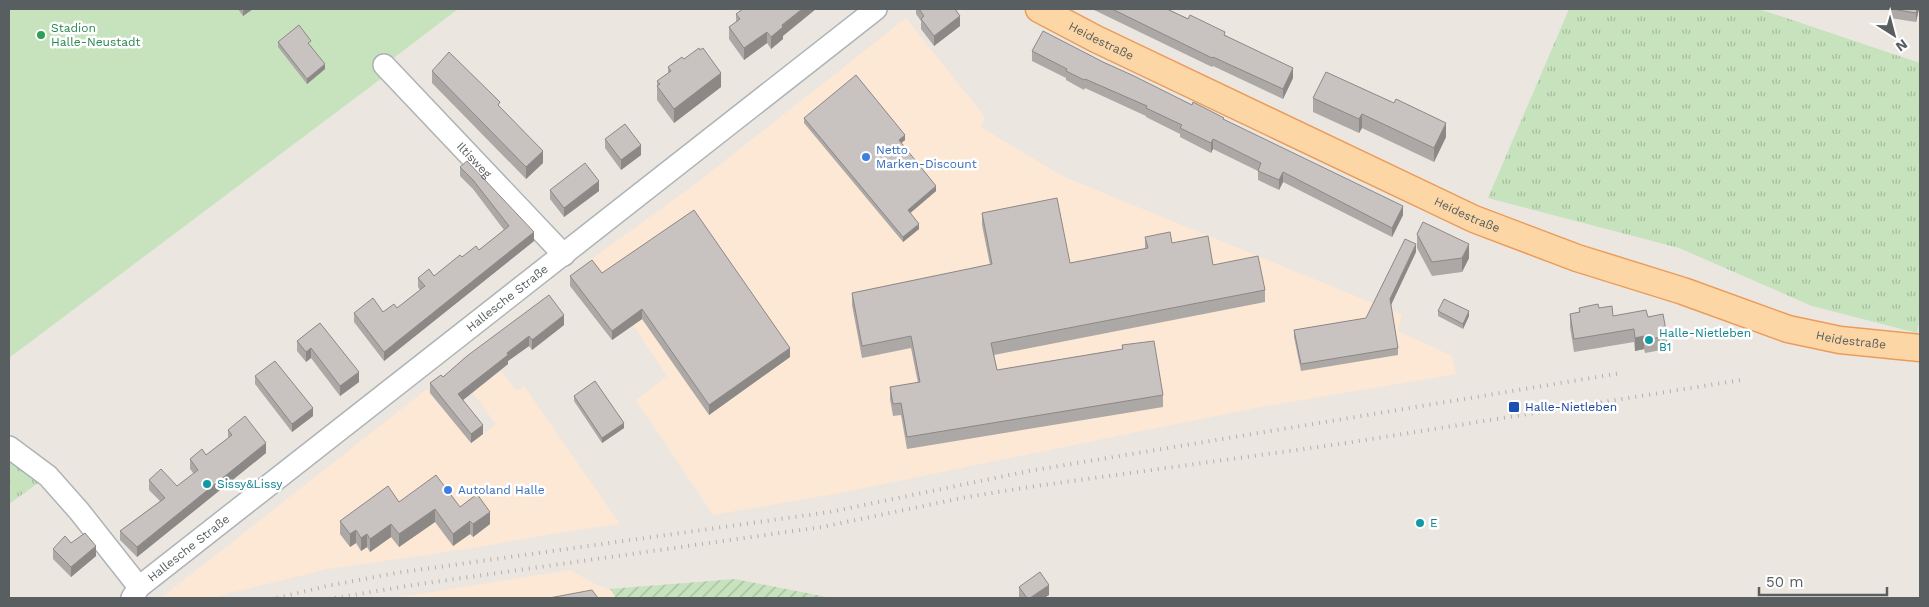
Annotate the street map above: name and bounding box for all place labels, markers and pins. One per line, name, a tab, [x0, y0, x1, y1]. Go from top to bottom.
place label: Stadion Halle-Neustadt	[51, 21, 141, 49]
marker: Stadion Halle-Neustadt	[35, 29, 47, 41]
place label: Netto Marken-Discount	[876, 143, 977, 171]
marker: Netto Marken-Discount	[860, 151, 872, 163]
place label: Halle-Nietleben B1	[1659, 326, 1751, 354]
marker: Halle-Nietleben B1	[1643, 334, 1655, 346]
marker: Halle-Nietleben	[1507, 400, 1521, 414]
place label: Halle-Nietleben	[1525, 400, 1617, 414]
place label: Sissy&Lissy	[217, 477, 283, 491]
marker: Sissy&Lissy	[201, 478, 213, 490]
place label: Autoland Halle	[458, 483, 545, 497]
marker: Autoland Halle	[442, 484, 454, 496]
place label: E	[1430, 516, 1438, 530]
marker: E	[1414, 517, 1426, 529]

